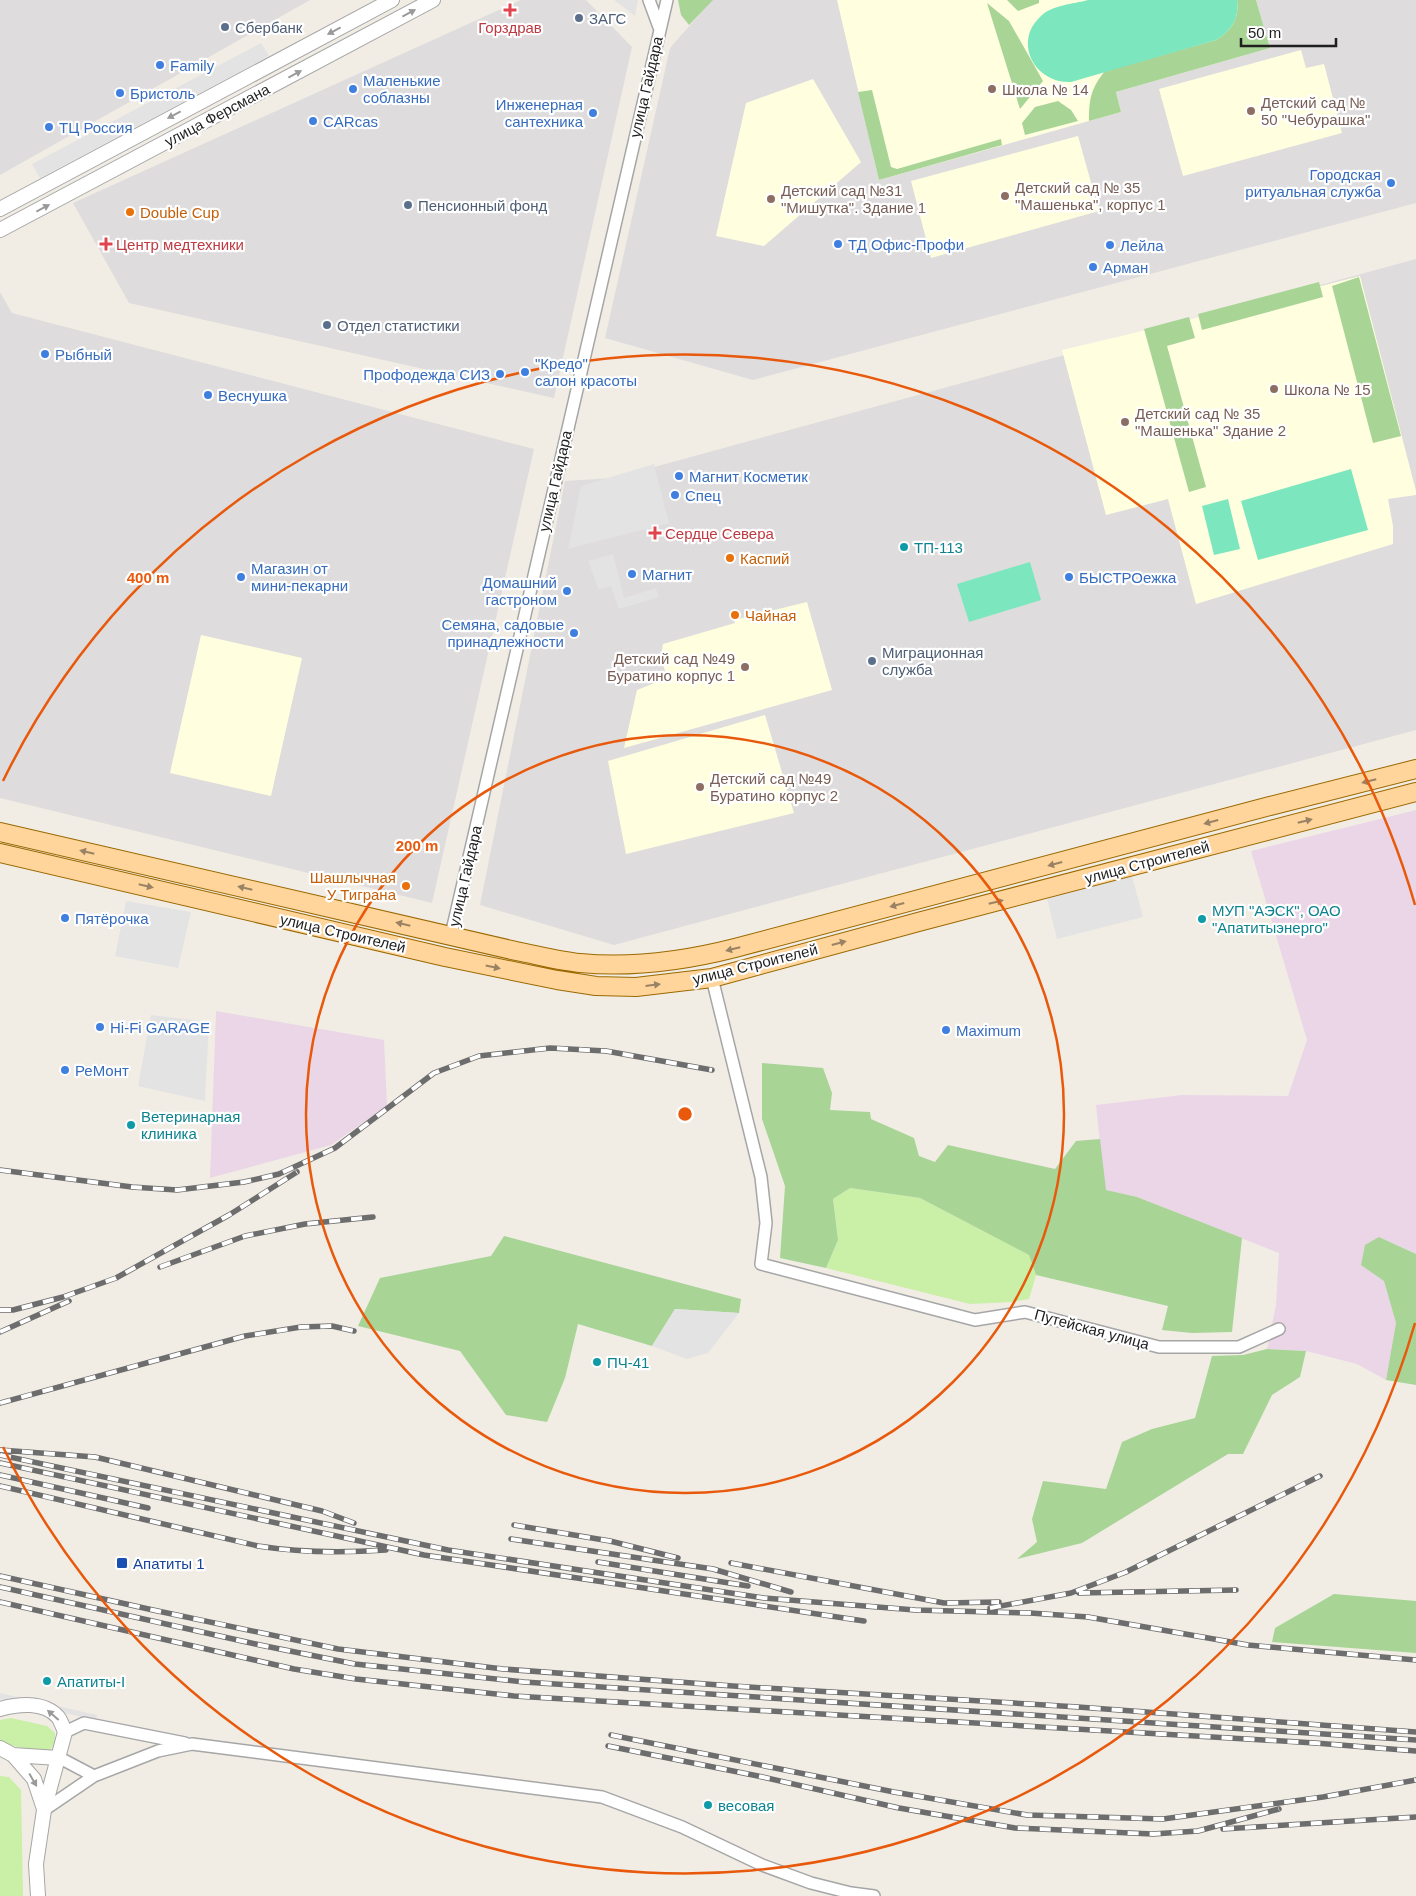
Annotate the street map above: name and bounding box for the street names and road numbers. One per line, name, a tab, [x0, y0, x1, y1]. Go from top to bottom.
street label: улица Гайдара	[626, 34, 666, 139]
street label: улица Ферсмана	[162, 80, 273, 150]
street label: улица Гайдара	[535, 428, 575, 533]
street label: улица Гайдара	[445, 823, 485, 928]
street label: улица Строителей	[1083, 837, 1211, 887]
street label: улица Строителей	[279, 910, 407, 956]
street label: улица Строителей	[691, 940, 819, 988]
street label: Путейская улица	[1033, 1306, 1152, 1353]

